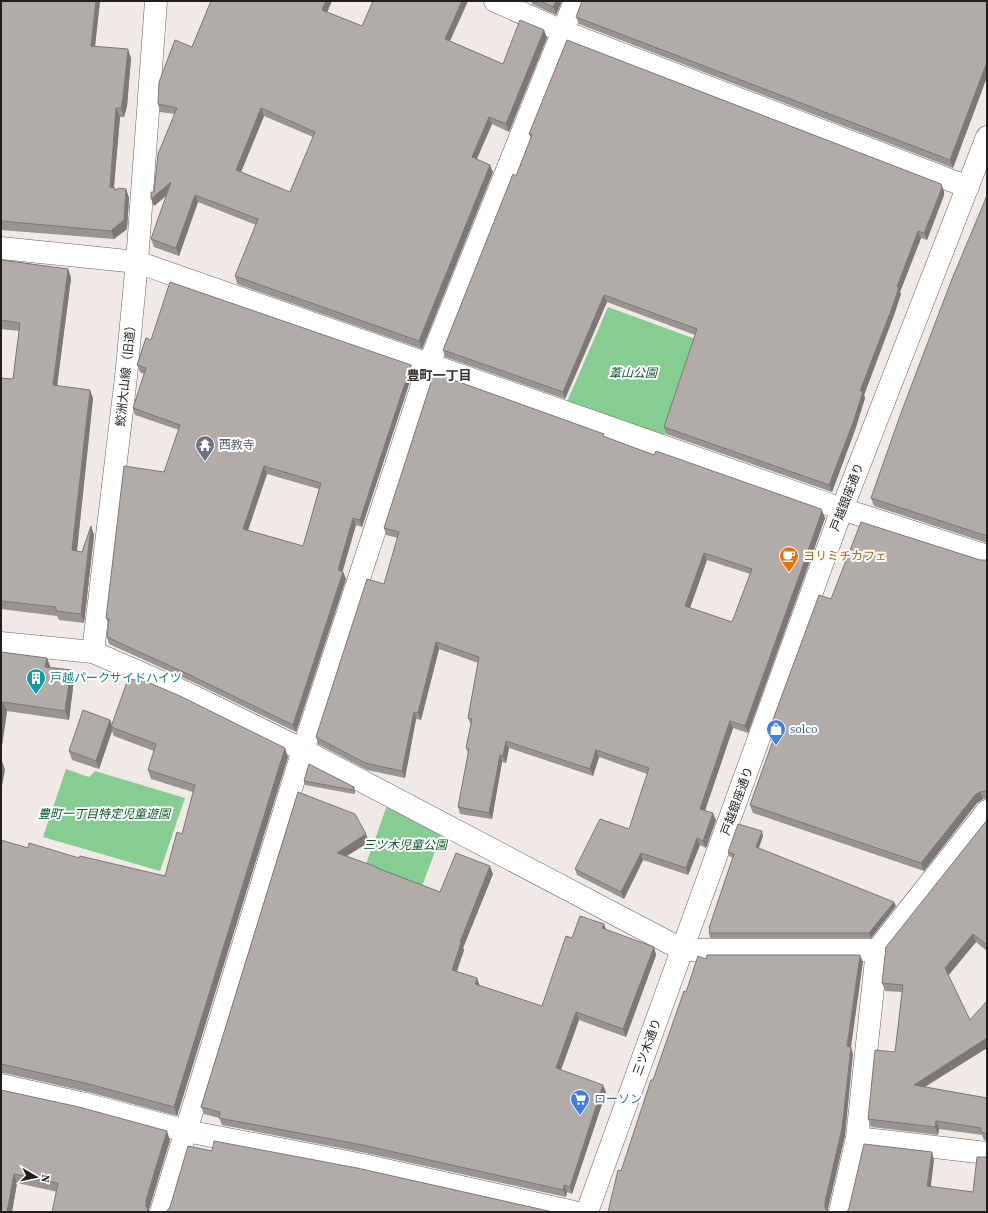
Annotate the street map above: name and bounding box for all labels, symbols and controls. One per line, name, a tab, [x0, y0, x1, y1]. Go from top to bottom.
street label: 鮫洲大山線（旧道）	[112, 318, 140, 428]
park label: 葦山公園	[609, 365, 659, 381]
district label: 豊町一丁目	[406, 367, 472, 384]
temple icon: 西教寺	[194, 434, 216, 462]
place label: 西教寺	[219, 437, 255, 453]
street label: 戸越銀座通り	[827, 461, 867, 533]
cafe icon: ヨリミチカフェ	[778, 545, 800, 573]
place label: ヨリミチカフェ	[803, 548, 887, 564]
building icon: 戸越パークサイドハイツ	[25, 667, 47, 695]
place label: 戸越パークサイドハイツ	[50, 670, 182, 686]
shop icon: solco	[765, 718, 787, 746]
place label: solco	[790, 721, 818, 737]
street label: 戸越銀座通り	[717, 764, 757, 838]
park label: 豊町一丁目特定児童遊園	[38, 806, 172, 822]
park label: 三ツ木児童公園	[363, 837, 449, 853]
street label: 三ツ木通り	[629, 1016, 665, 1078]
supermarket icon: ローソン	[569, 1088, 591, 1116]
place label: ローソン	[594, 1091, 642, 1107]
north arrow	[16, 1157, 56, 1197]
text: N	[37, 1173, 53, 1184]

